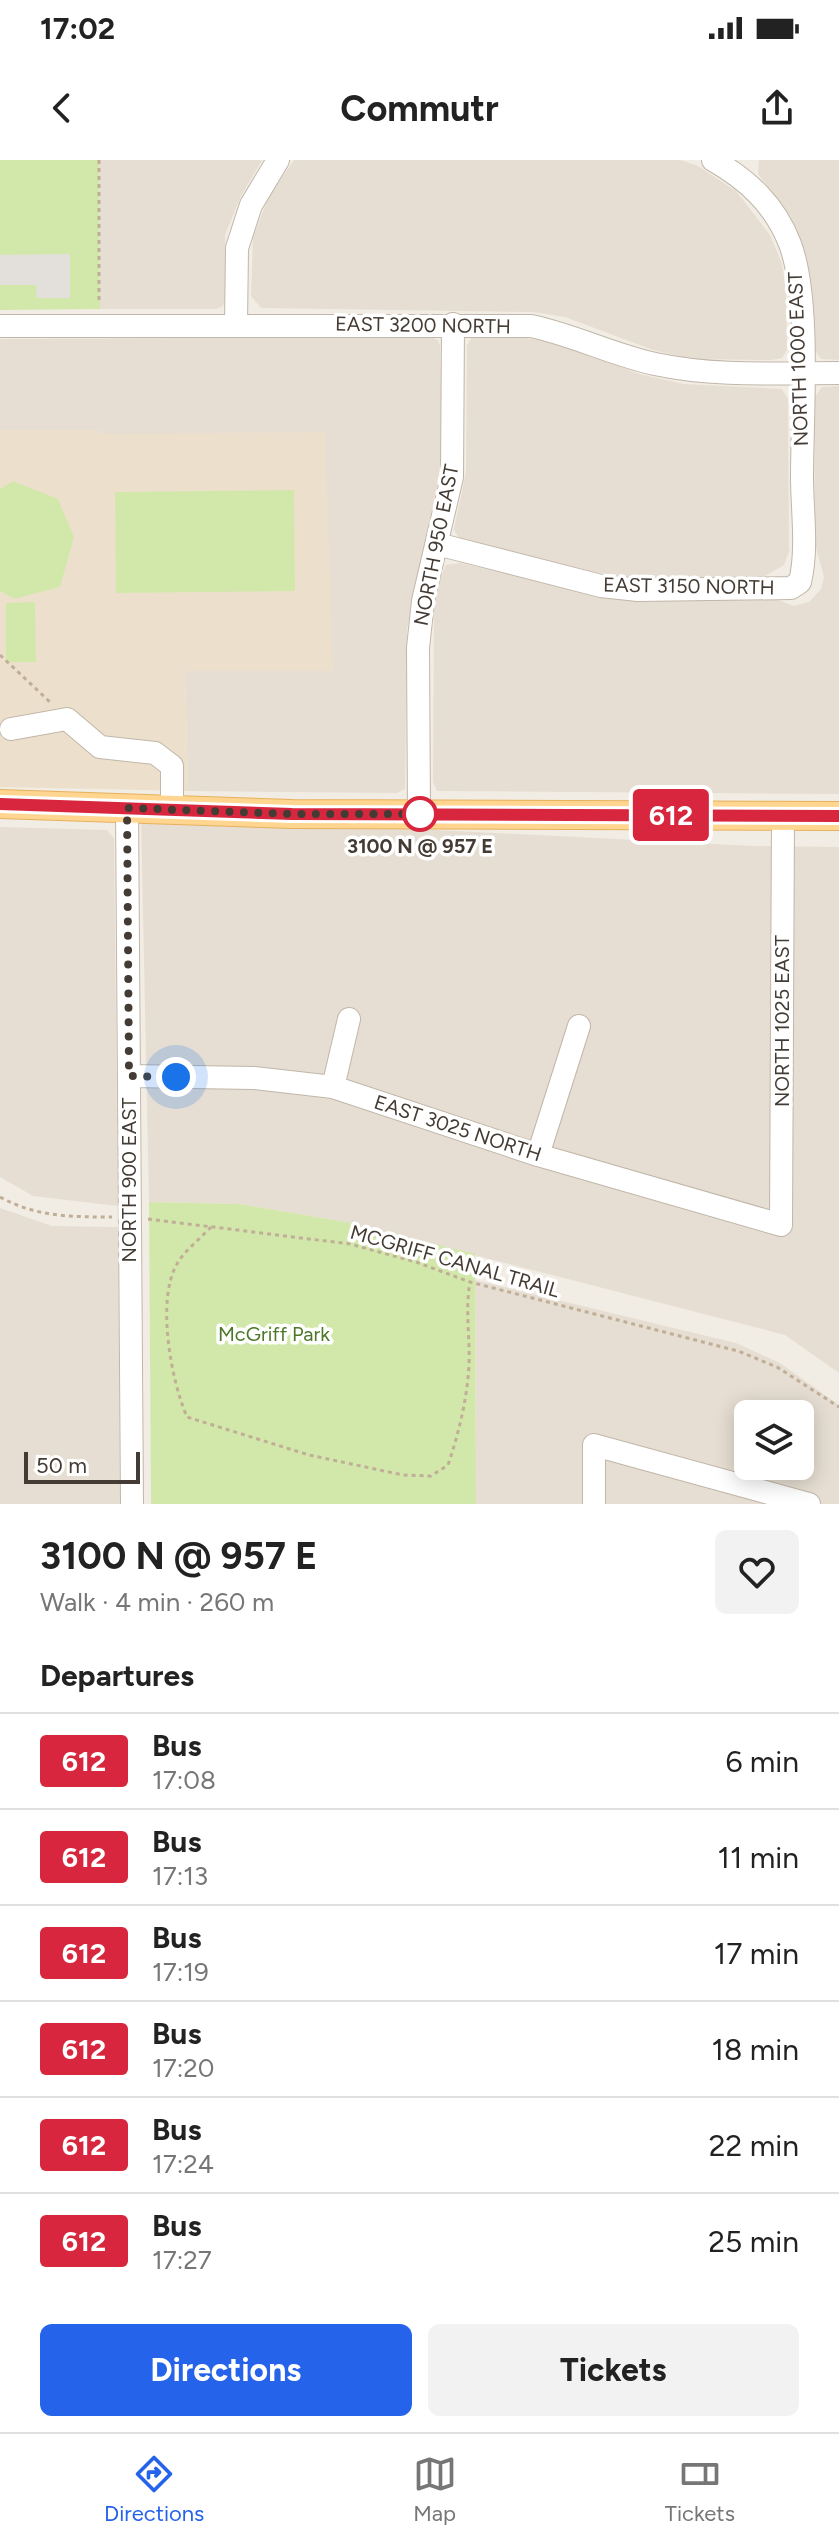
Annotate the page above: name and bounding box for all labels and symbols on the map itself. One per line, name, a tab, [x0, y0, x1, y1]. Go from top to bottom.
street label: NORTH 1000 EAST	[783, 271, 813, 447]
street label: EAST 3200 NORTH	[335, 311, 511, 339]
street label: NORTH 950 EAST	[409, 462, 463, 628]
street label: EAST 3150 NORTH	[603, 573, 775, 599]
line badge: 612	[625, 789, 717, 841]
marker: 3100 N @ 957 E	[403, 797, 437, 831]
place label: 3100 N @ 957 E	[347, 834, 493, 858]
street label: NORTH 1025 EAST	[770, 935, 794, 1107]
your location	[156, 1057, 196, 1097]
street label: EAST 3025 NORTH	[371, 1090, 545, 1166]
street label: NORTH 900 EAST	[117, 1097, 141, 1263]
street label: MCGRIFF CANAL TRAIL	[348, 1220, 563, 1303]
park label: McGriff Park	[218, 1322, 330, 1346]
scale bar	[24, 1448, 140, 1484]

